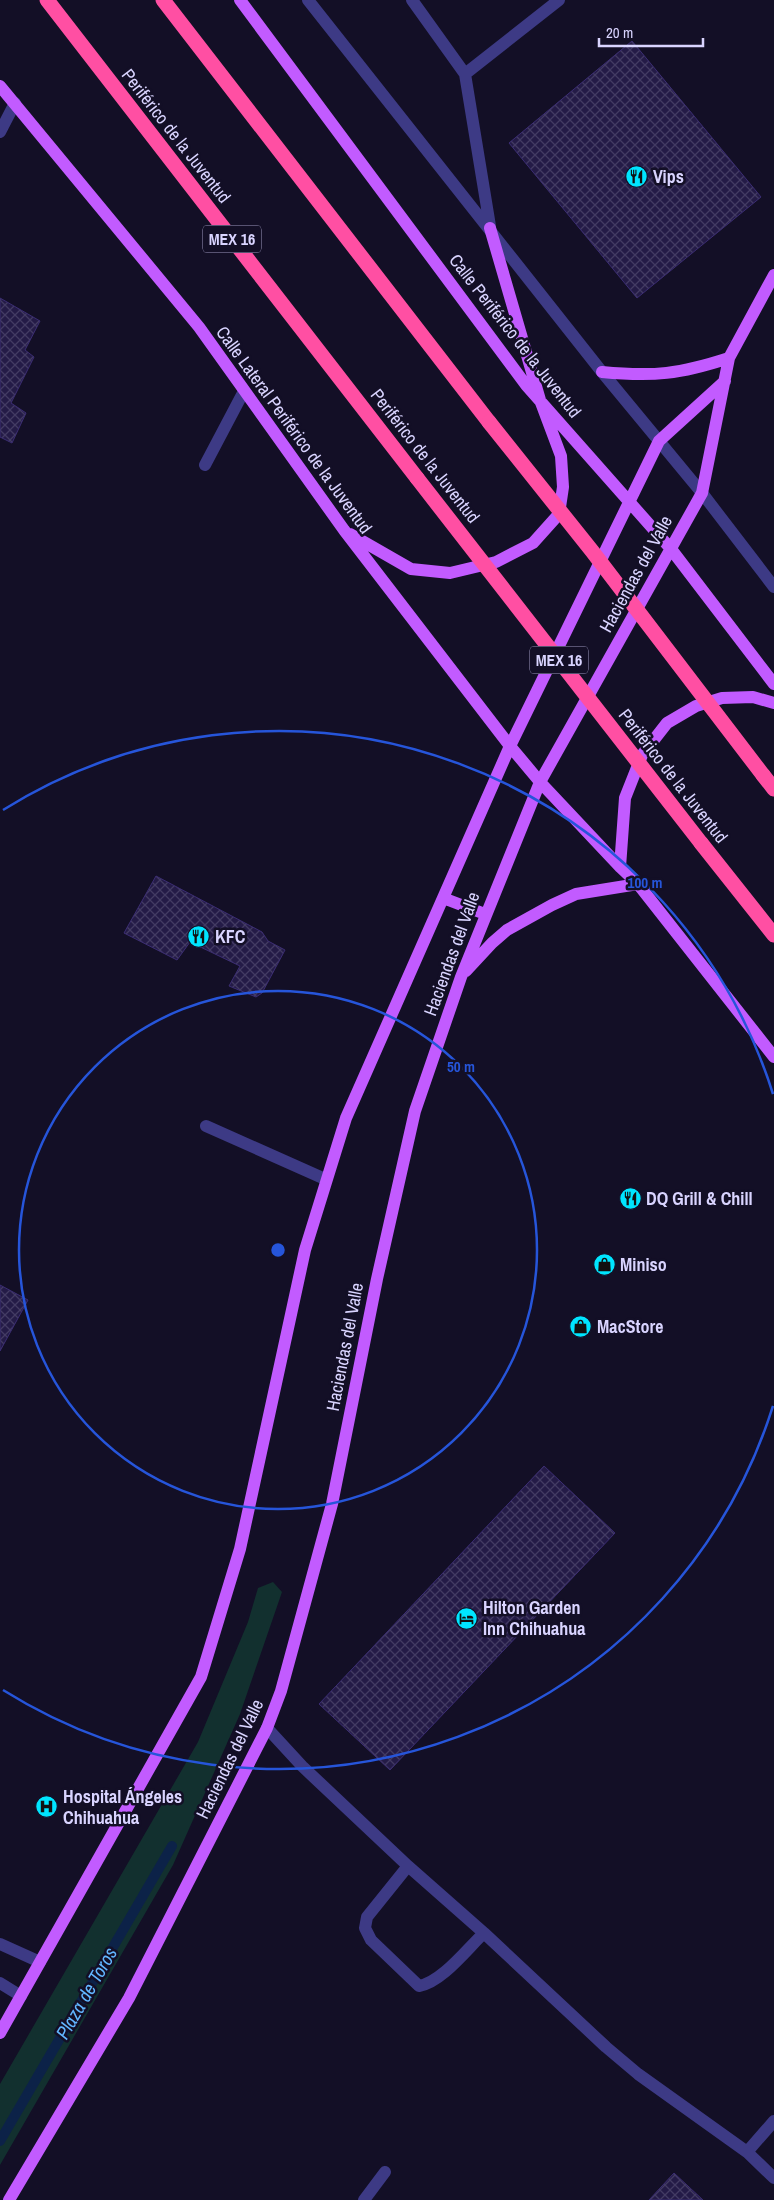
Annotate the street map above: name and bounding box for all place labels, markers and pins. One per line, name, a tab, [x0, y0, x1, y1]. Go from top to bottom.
place label: Vips	[653, 164, 684, 189]
restaurant icon: Vips	[625, 165, 649, 189]
place label: KFC	[215, 924, 246, 949]
restaurant icon: KFC	[187, 925, 211, 949]
place label: DQ Grill & Chill	[646, 1186, 753, 1211]
restaurant icon: DQ Grill & Chill	[618, 1187, 642, 1211]
centre of rings	[269, 1241, 287, 1259]
place label: Miniso	[620, 1252, 667, 1277]
shop icon: Miniso	[592, 1253, 616, 1277]
place label: MacStore	[597, 1314, 663, 1339]
shop icon: MacStore	[569, 1315, 593, 1339]
place label: Hilton Garden Inn Chihuahua	[483, 1595, 586, 1641]
hotel icon: Hilton Garden Inn Chihuahua	[455, 1606, 479, 1630]
place label: Hospital Ángeles Chihuahua	[63, 1784, 182, 1830]
hospital icon: Hospital Ángeles Chihuahua	[35, 1795, 59, 1819]

